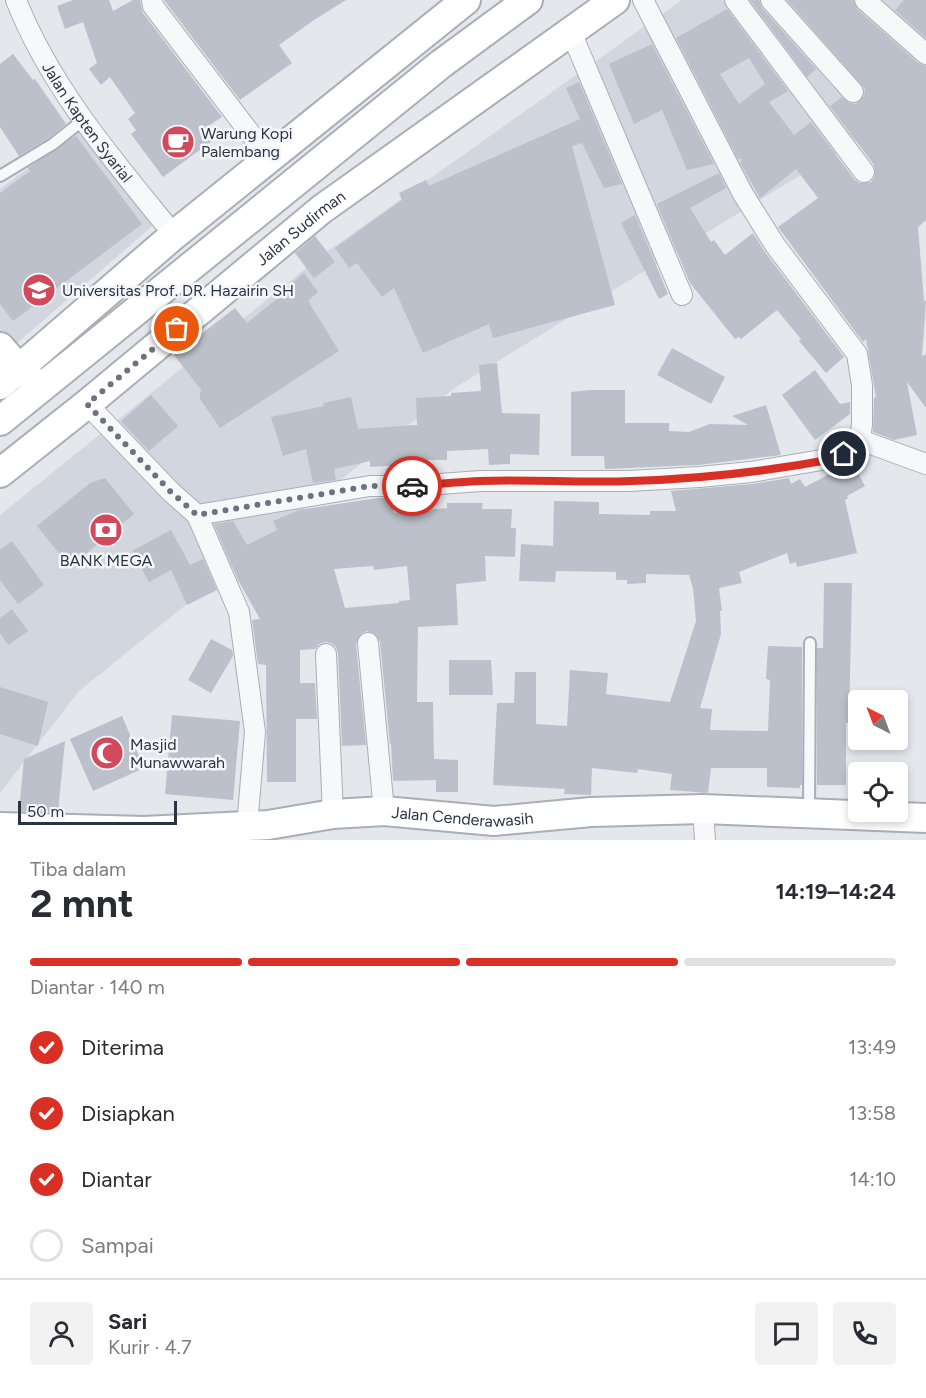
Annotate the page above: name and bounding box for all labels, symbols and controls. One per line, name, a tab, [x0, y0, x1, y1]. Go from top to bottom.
street label: Jalan Kapten Syarial	[39, 59, 137, 186]
cafe icon: Warung Kopi Palembang	[160, 124, 196, 160]
place label: Warung Kopi Palembang	[201, 124, 293, 161]
street label: Jalan Sudirman	[252, 186, 349, 269]
school or university icon: Universitas Prof. DR. Hazairin SH	[21, 272, 57, 308]
place label: Universitas Prof. DR. Hazairin SH	[62, 281, 294, 300]
pin	[151, 303, 202, 354]
icon: bag	[160, 312, 193, 345]
pin	[818, 428, 869, 479]
icon: home	[827, 437, 860, 470]
courier	[382, 456, 442, 516]
icon: car	[396, 470, 429, 503]
bank icon: BANK MEGA	[88, 512, 124, 548]
place label: BANK MEGA	[60, 551, 152, 570]
north arrow	[848, 690, 908, 750]
map controls	[848, 690, 908, 822]
mosque icon: Masjid Munawwarah	[89, 735, 125, 771]
place label: Masjid Munawwarah	[130, 735, 225, 772]
button: locate	[848, 762, 908, 822]
scale bar	[18, 798, 177, 826]
text: 50 m	[27, 802, 64, 821]
street label: Jalan Cenderawasih	[391, 802, 534, 831]
text: Tiba dalam	[30, 857, 126, 881]
text: 14:19–14:24	[776, 878, 896, 905]
text: 2 mnt	[30, 880, 134, 927]
text: Diantar · 140 m	[30, 975, 165, 999]
icon: check	[30, 1031, 63, 1064]
text: Diterima	[81, 1034, 164, 1061]
text: 13:49	[848, 1035, 896, 1059]
icon: check	[30, 1097, 63, 1130]
text: Disiapkan	[81, 1100, 175, 1127]
text: 13:58	[848, 1101, 896, 1125]
icon: check	[30, 1163, 63, 1196]
text: Diantar	[81, 1166, 152, 1193]
text: 14:10	[849, 1167, 896, 1191]
text: Sampai	[81, 1232, 154, 1259]
button: person	[30, 1302, 93, 1365]
button: chat	[755, 1302, 818, 1365]
button: phone	[833, 1302, 896, 1365]
text: Sari	[108, 1308, 147, 1335]
text: Kurir · 4.7	[108, 1335, 192, 1359]

